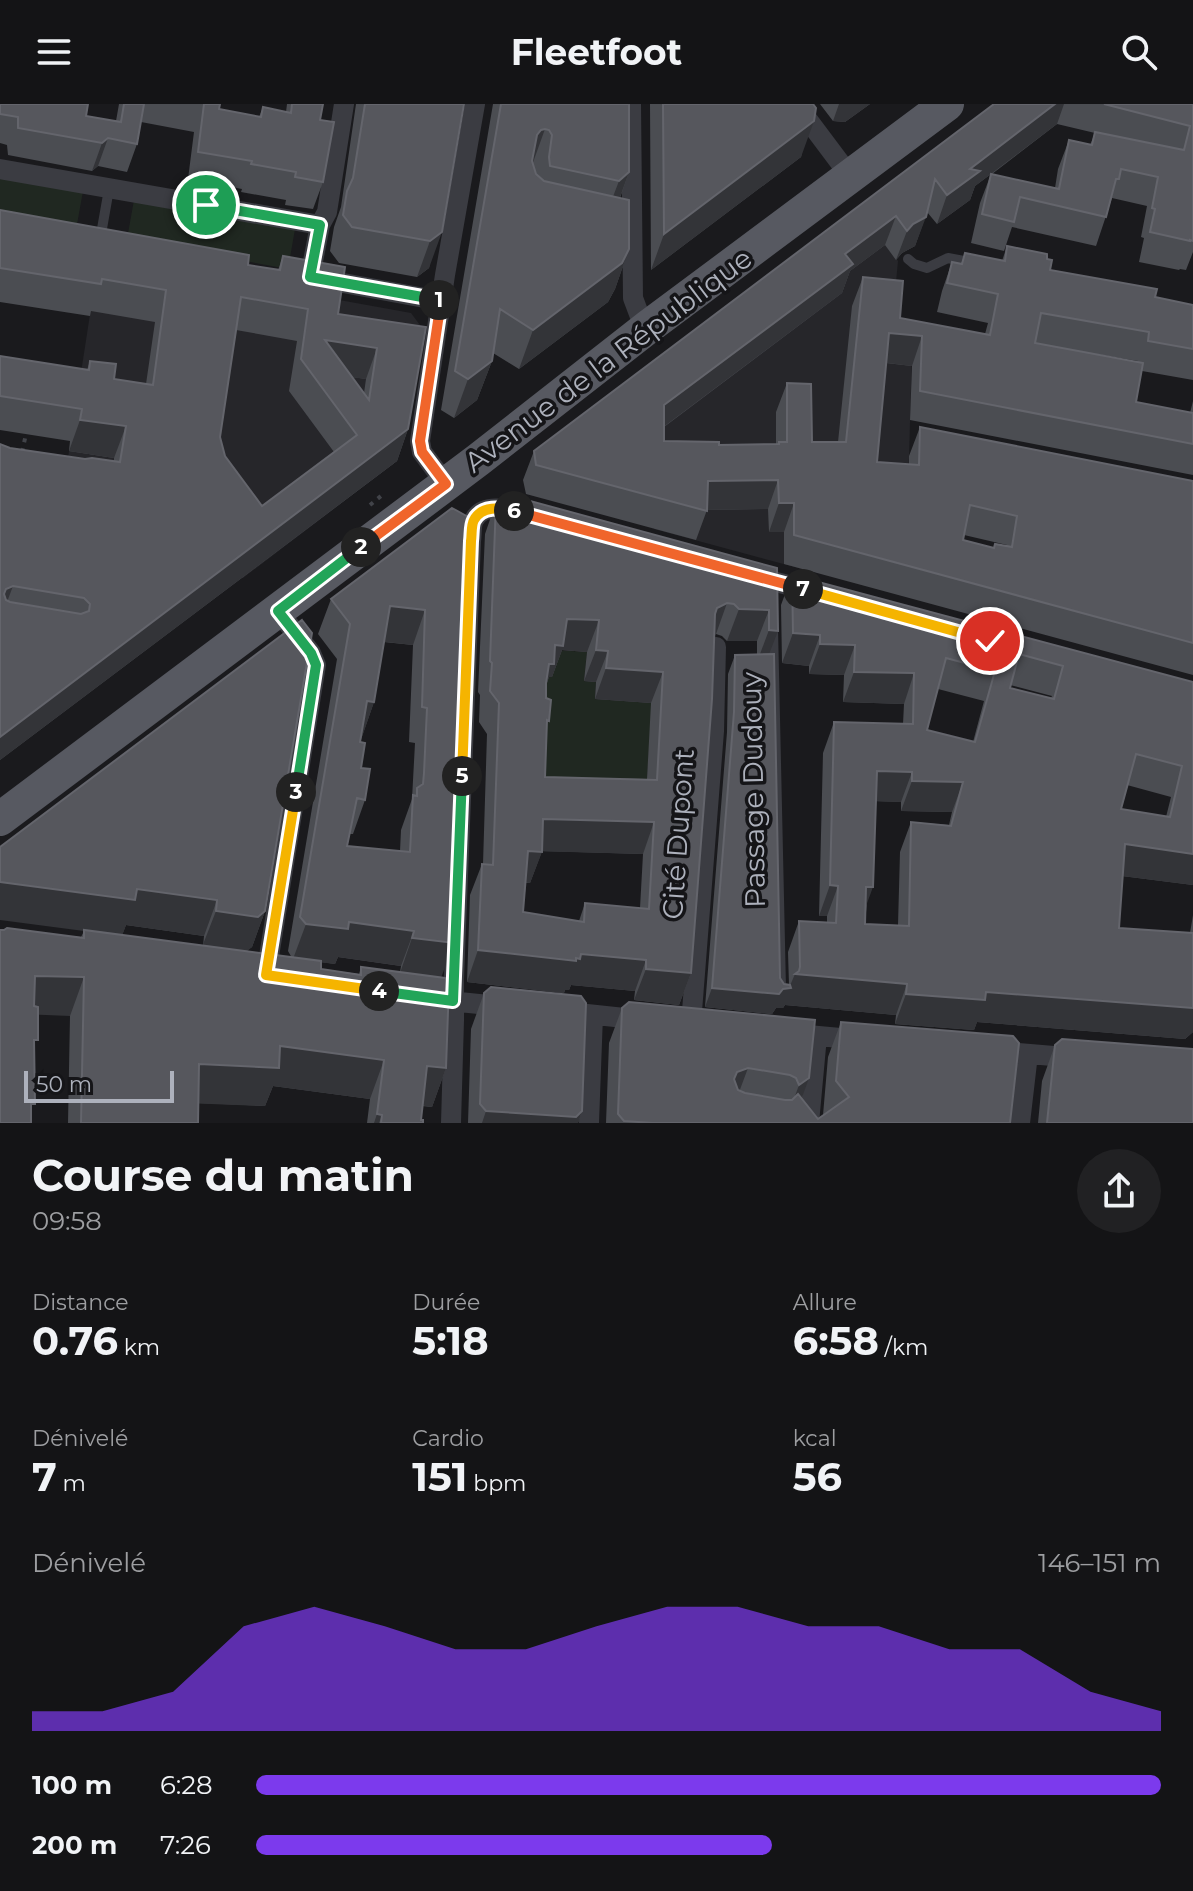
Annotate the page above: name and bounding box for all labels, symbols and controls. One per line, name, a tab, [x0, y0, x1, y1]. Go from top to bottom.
icon: menu	[32, 30, 76, 74]
text: Fleetfoot	[511, 30, 682, 74]
icon: search	[1117, 30, 1161, 74]
pin	[172, 171, 240, 239]
icon: arrive	[184, 183, 228, 227]
street label: Avenue de la République	[457, 241, 759, 479]
pin: 1	[419, 280, 459, 320]
text: 1	[435, 286, 443, 313]
pin: 6	[494, 491, 534, 531]
text: 6	[507, 497, 521, 524]
pin: 2	[341, 527, 381, 567]
text: 2	[355, 533, 367, 560]
pin: 7	[783, 569, 823, 609]
text: 7	[796, 575, 810, 602]
pin	[956, 607, 1024, 675]
icon: check	[968, 619, 1012, 663]
street label: Passage Dudouy	[734, 671, 772, 908]
street label: Cité Dupont	[655, 748, 701, 920]
pin: 5	[442, 756, 482, 796]
text: 5	[455, 762, 469, 789]
pin: 3	[276, 772, 316, 812]
text: 3	[289, 778, 303, 805]
pin: 4	[359, 971, 399, 1011]
text: 4	[371, 977, 387, 1004]
scale bar	[24, 1067, 174, 1103]
text: 50 m	[36, 1071, 92, 1098]
text: Course du matin	[32, 1148, 414, 1202]
button: share	[1077, 1149, 1161, 1233]
text: 09:58	[32, 1205, 102, 1237]
text: Distance	[32, 1289, 129, 1316]
text: Durée	[412, 1289, 480, 1316]
text: Allure	[793, 1289, 857, 1316]
text: 0.76	[32, 1316, 118, 1365]
text: 5:18	[412, 1316, 489, 1365]
text: 6:58	[793, 1316, 879, 1365]
text: km	[118, 1334, 160, 1361]
text: /km	[879, 1334, 928, 1361]
text: Dénivelé	[32, 1425, 128, 1452]
text: Cardio	[412, 1425, 484, 1452]
text: kcal	[793, 1425, 837, 1452]
text: 7	[32, 1452, 57, 1501]
text: 151	[412, 1452, 468, 1501]
text: 56	[793, 1452, 842, 1501]
text: m	[57, 1470, 86, 1497]
text: bpm	[468, 1470, 526, 1497]
text: Dénivelé	[32, 1547, 146, 1579]
text: 146–151 m	[1038, 1547, 1161, 1579]
text: 100 m	[32, 1769, 112, 1801]
text: 6:28	[160, 1769, 213, 1801]
text: 200 m	[32, 1829, 117, 1861]
text: 7:26	[160, 1829, 211, 1861]

